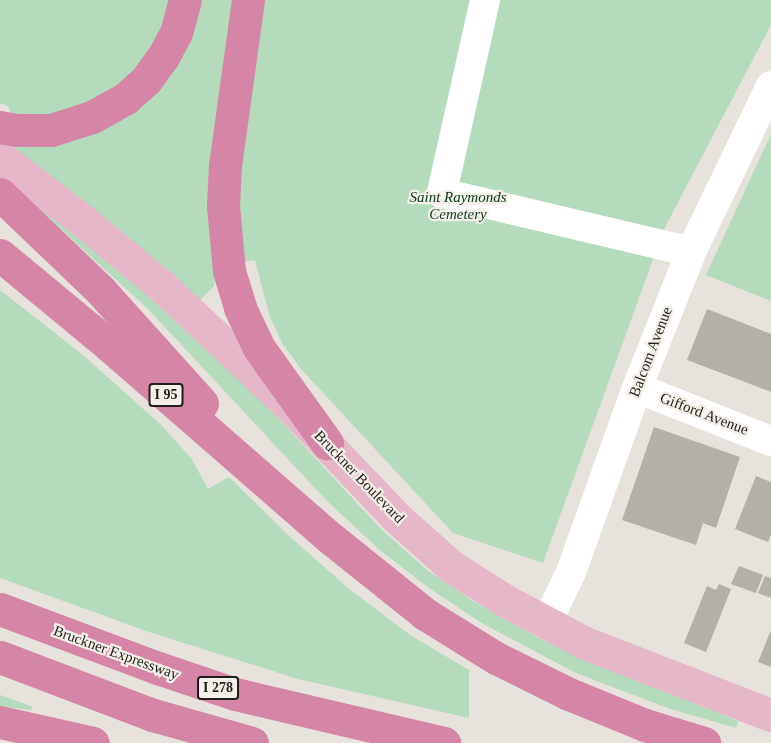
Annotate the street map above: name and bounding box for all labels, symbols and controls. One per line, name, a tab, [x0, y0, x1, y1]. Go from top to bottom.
park label: Saint Raymonds Cemetery	[409, 188, 507, 223]
street label: Balcom Avenue	[625, 304, 677, 400]
road number: I 95	[148, 384, 184, 406]
street label: Gifford Avenue	[657, 389, 751, 439]
street label: Bruckner Boulevard	[310, 427, 408, 527]
street label: Bruckner Expressway	[51, 622, 181, 684]
road number: I 278	[197, 677, 239, 699]

